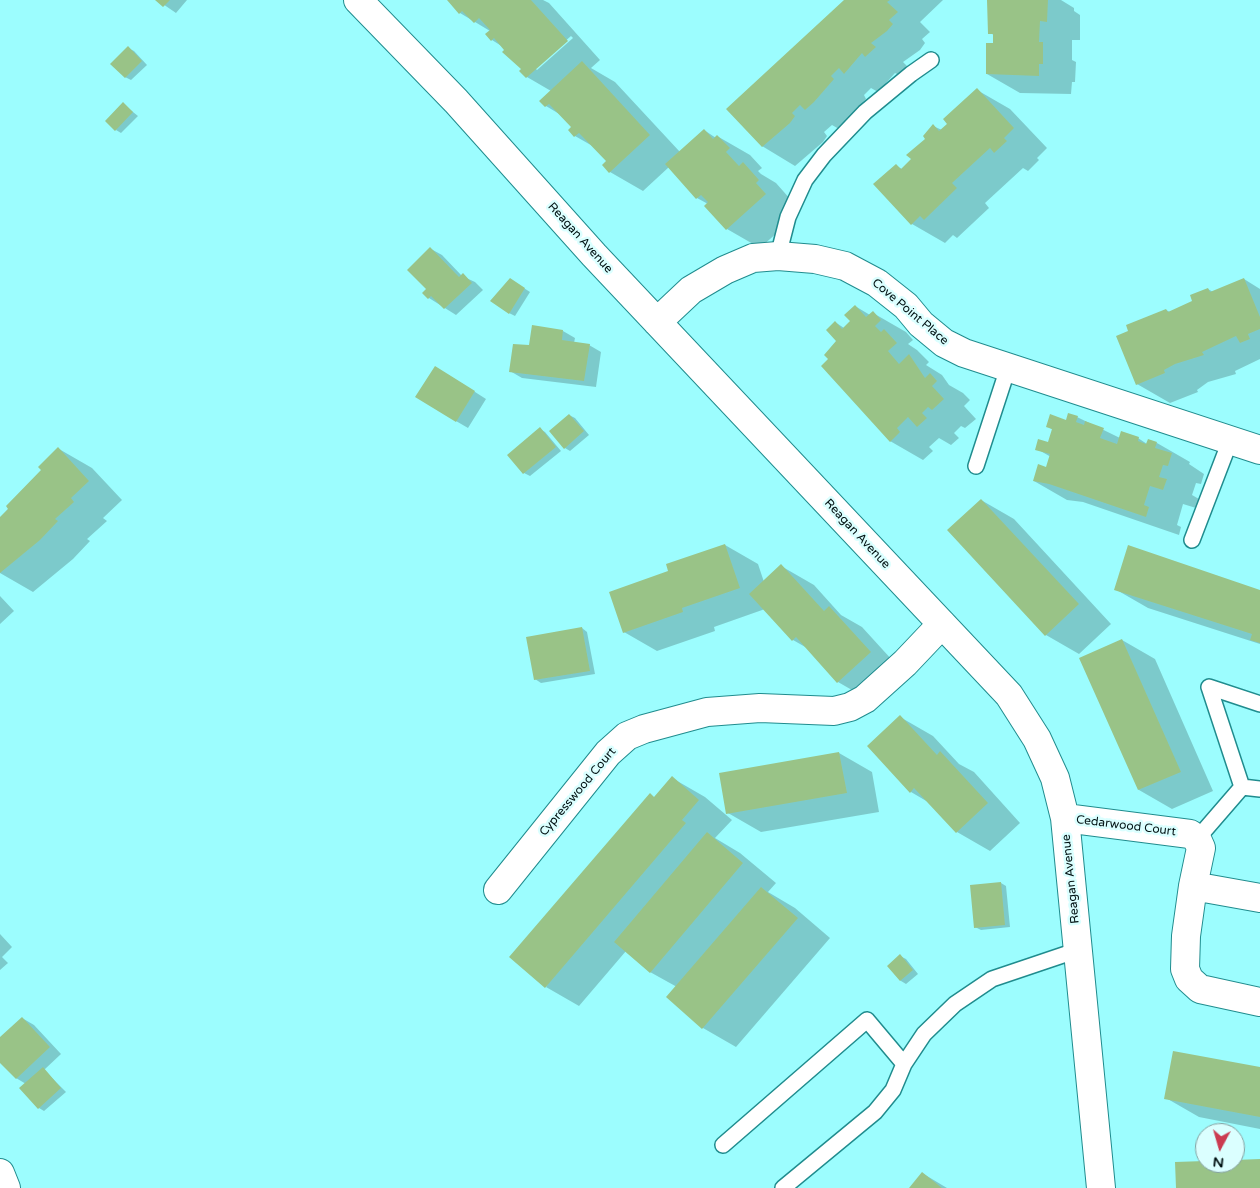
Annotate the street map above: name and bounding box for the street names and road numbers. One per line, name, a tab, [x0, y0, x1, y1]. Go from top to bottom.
street label: Reagan Avenue	[545, 200, 615, 276]
street label: Cove Point Place	[869, 276, 951, 348]
street label: Reagan Avenue	[821, 496, 893, 572]
street label: Cypresswood Court	[537, 745, 619, 839]
street label: Cedarwood Court	[1075, 813, 1177, 839]
street label: Reagan Avenue	[1059, 834, 1083, 924]

